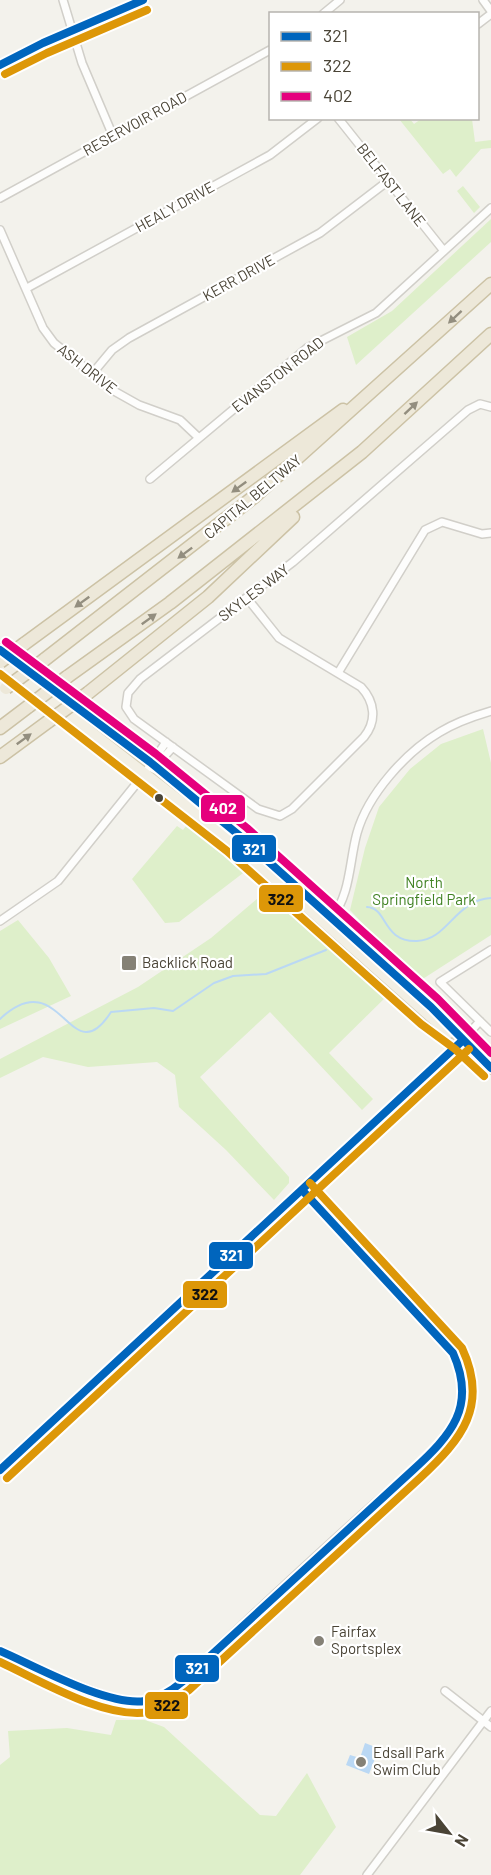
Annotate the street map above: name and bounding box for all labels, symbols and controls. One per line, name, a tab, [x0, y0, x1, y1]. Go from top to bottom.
legend	[269, 12, 479, 120]
text: 321	[323, 24, 348, 46]
text: 322	[323, 54, 352, 76]
text: 402	[323, 84, 353, 106]
street label: RESERVOIR ROAD	[79, 87, 190, 159]
street label: BELFAST LANE	[354, 139, 430, 230]
street label: HEALY DRIVE	[132, 177, 217, 235]
street label: KERR DRIVE	[199, 250, 278, 304]
one-way arrow	[448, 310, 463, 324]
street label: EVANSTON ROAD	[228, 333, 327, 416]
street label: ASH DRIVE	[54, 340, 121, 397]
one-way arrow	[404, 401, 419, 415]
street label: CAPITAL BELTWAY	[200, 450, 305, 542]
one-way arrow	[232, 481, 248, 493]
one-way arrow	[177, 547, 193, 559]
street label: SKYLES WAY	[214, 560, 292, 625]
one-way arrow	[74, 596, 90, 608]
one-way arrow	[141, 613, 156, 625]
one-way arrow	[17, 733, 32, 745]
unlabelled marker	[153, 792, 165, 804]
line badge: 402	[200, 794, 246, 823]
text: 402	[209, 798, 237, 817]
line badge: 321	[231, 834, 277, 863]
text: 321	[242, 839, 266, 858]
park label: North Springfield Park	[372, 873, 476, 908]
line badge: 322	[258, 884, 304, 913]
text: 322	[268, 889, 294, 908]
place label: Backlick Road	[142, 953, 233, 971]
marker: Backlick Road	[120, 954, 138, 972]
line badge: 321	[208, 1241, 254, 1270]
text: 321	[219, 1245, 243, 1264]
line badge: 322	[182, 1280, 228, 1309]
text: 322	[192, 1284, 218, 1303]
place label: Fairfax Sportsplex	[331, 1622, 401, 1657]
marker: Fairfax Sportsplex	[312, 1634, 326, 1648]
line badge: 321	[174, 1654, 220, 1683]
text: 321	[185, 1658, 209, 1677]
line badge: 322	[144, 1691, 189, 1720]
text: 322	[154, 1695, 180, 1714]
place label: Edsall Park Swim Club	[373, 1743, 445, 1778]
marker: Edsall Park Swim Club	[354, 1755, 368, 1769]
north arrow	[419, 1803, 479, 1863]
text: N	[451, 1832, 473, 1850]

